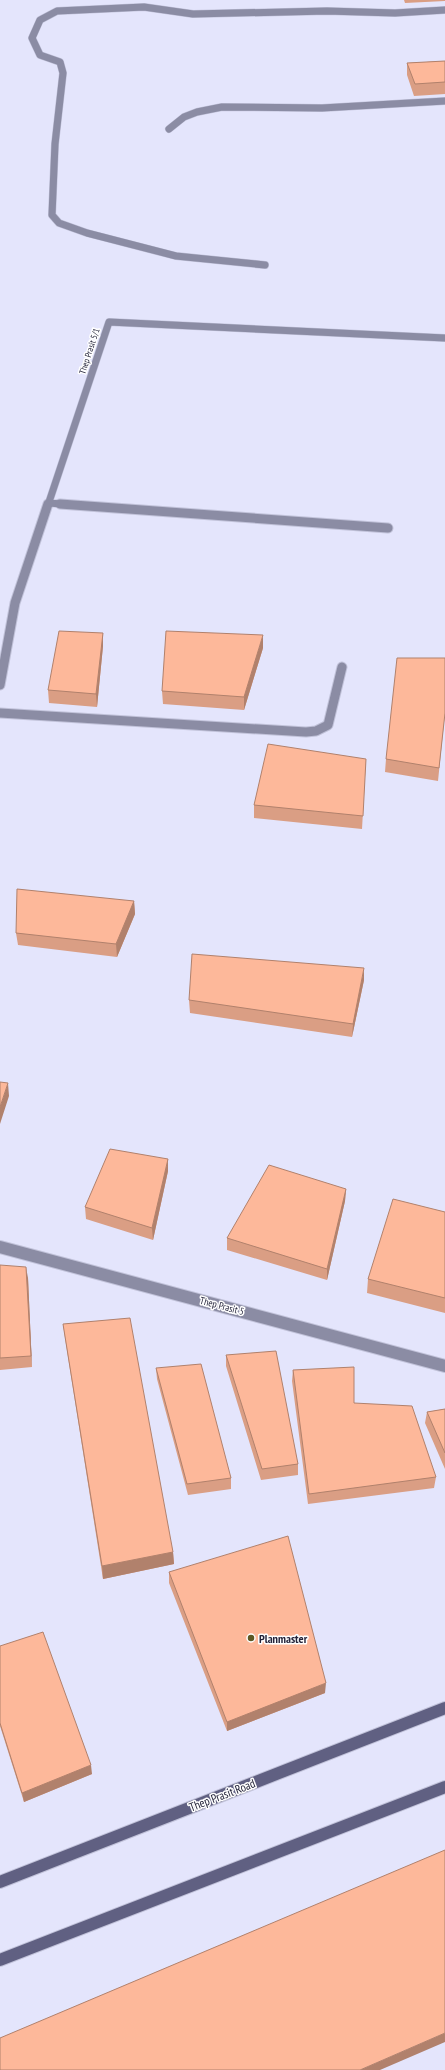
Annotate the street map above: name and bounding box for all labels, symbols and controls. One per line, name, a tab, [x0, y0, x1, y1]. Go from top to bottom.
street label: Thep Prasit 5/1	[76, 327, 102, 375]
street label: Thep Prasit 5	[198, 1294, 246, 1318]
place label: Planmaster	[259, 1631, 308, 1646]
marker: Planmaster	[246, 1633, 256, 1643]
street label: Thep Prasit Road	[187, 1776, 257, 1814]

